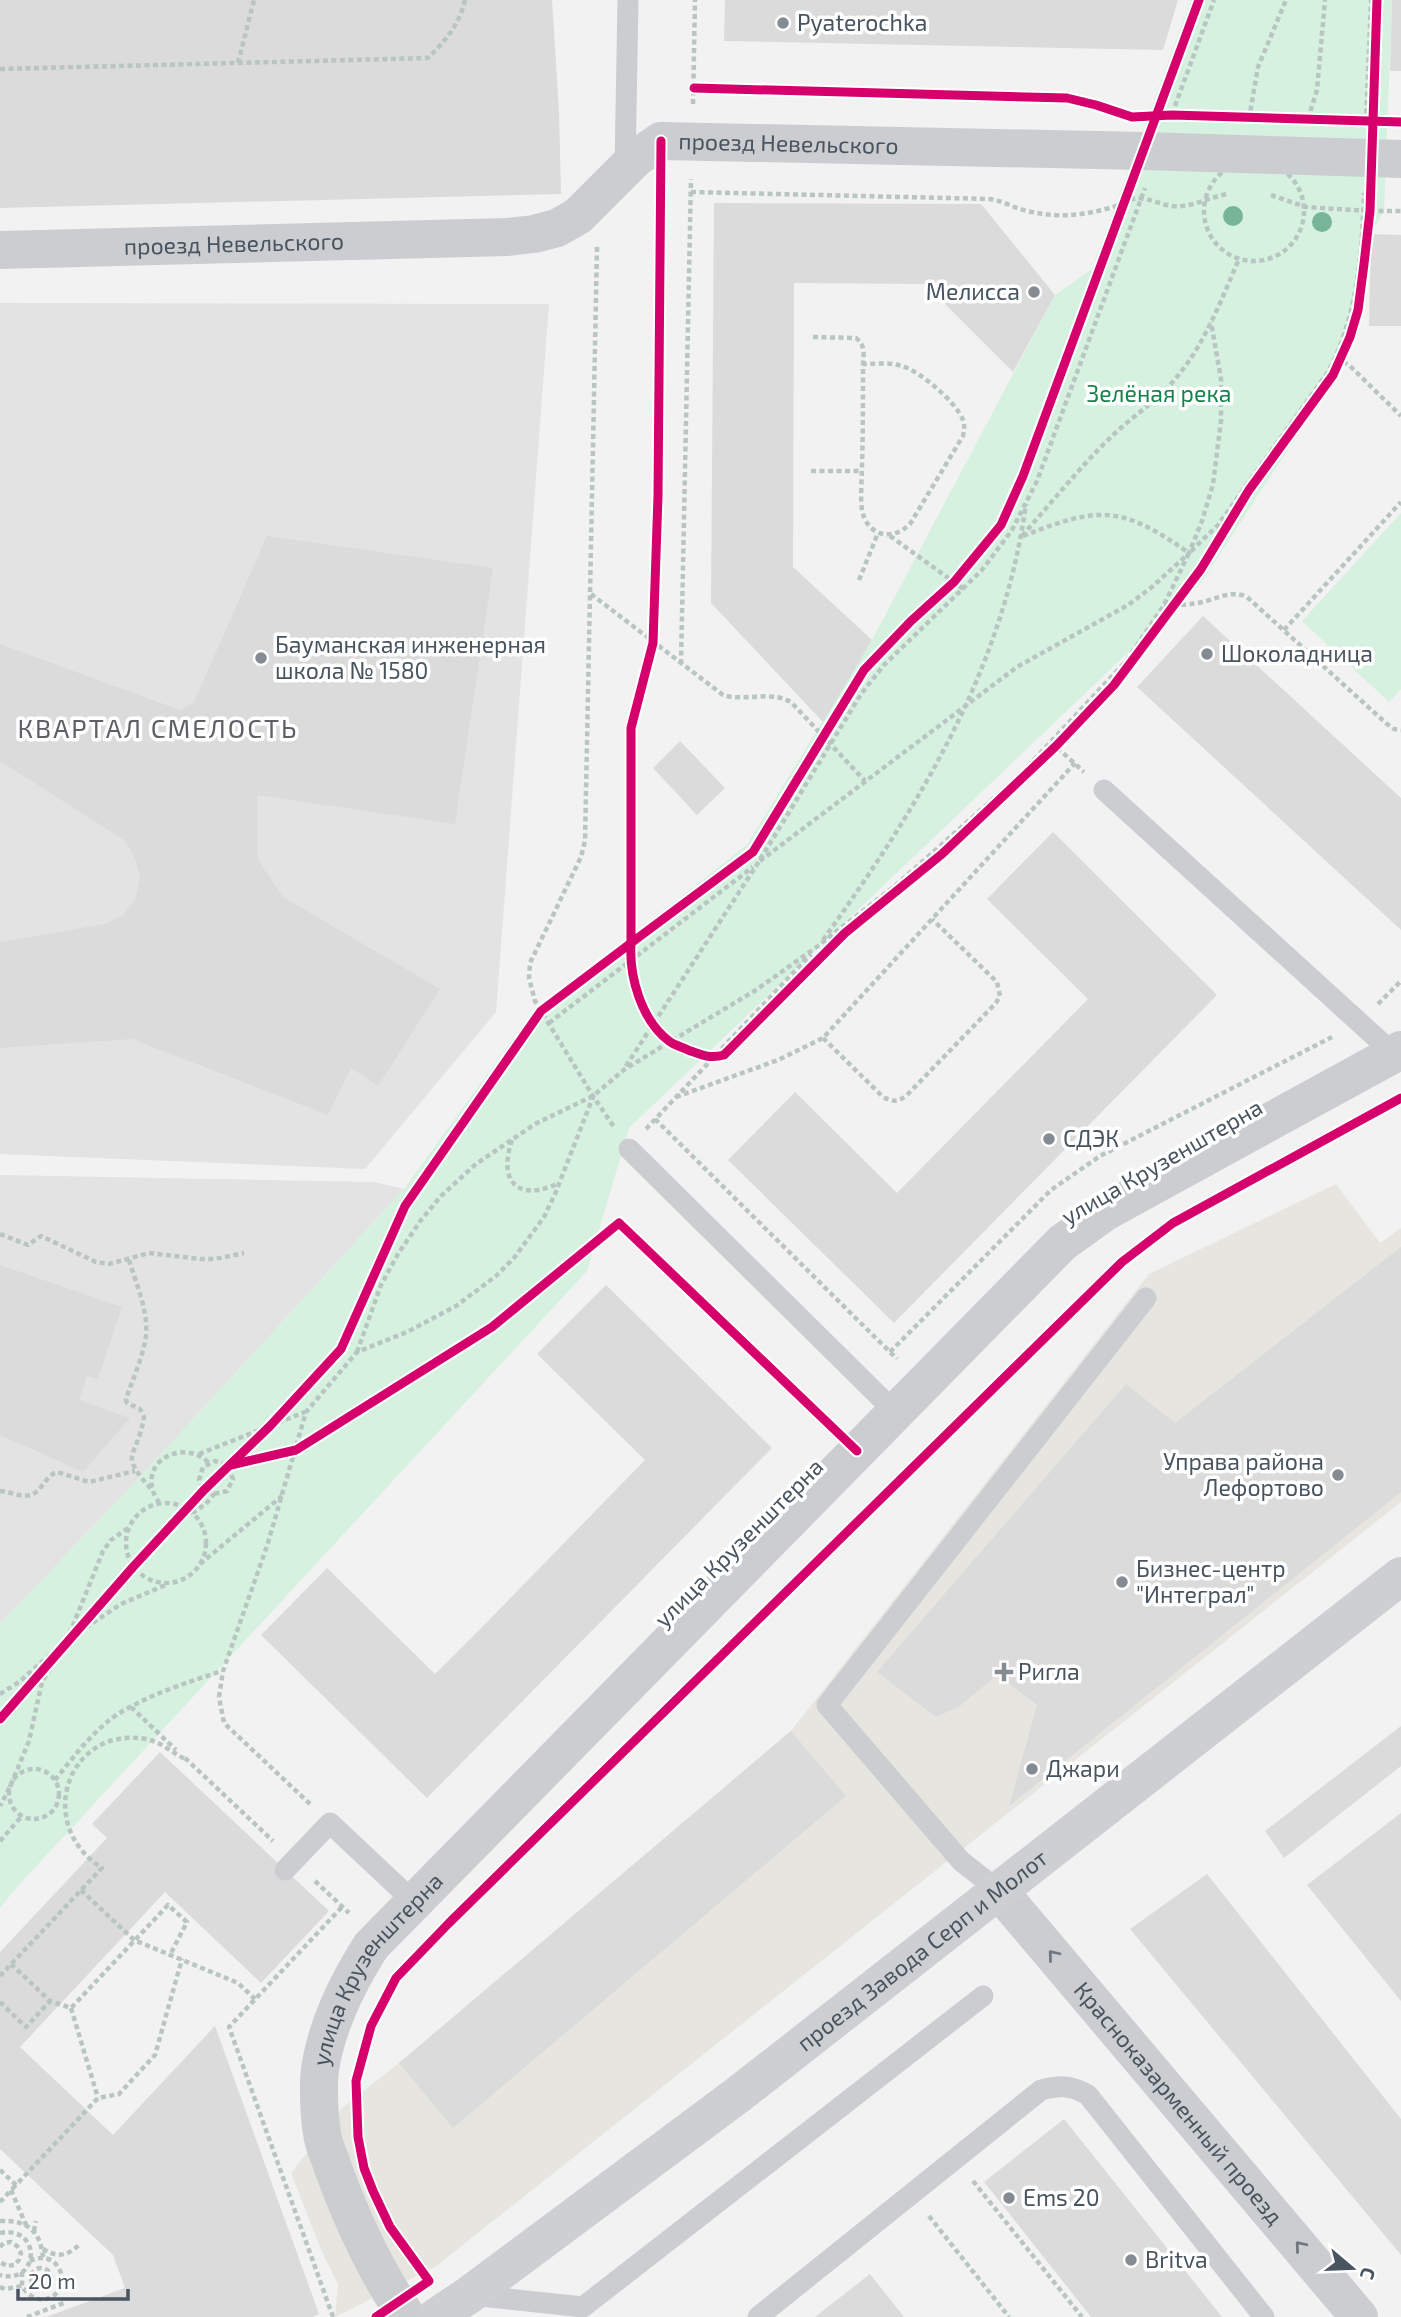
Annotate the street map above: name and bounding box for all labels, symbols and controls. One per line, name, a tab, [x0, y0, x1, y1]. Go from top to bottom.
place label: Pyaterochka	[797, 8, 927, 36]
marker: Pyaterochka	[775, 15, 791, 31]
street label: проезд Невельского	[678, 126, 899, 159]
street label: проезд Невельского	[123, 226, 344, 260]
place label: Мелисса	[926, 277, 1020, 305]
marker: Мелисса	[1026, 284, 1042, 300]
park label: Зелёная река	[1087, 379, 1231, 407]
place label: Бауманская инженерная школа № 1580	[275, 630, 546, 684]
place label: Шоколадница	[1221, 639, 1373, 667]
marker: Шоколадница	[1199, 646, 1215, 662]
marker: Бауманская инженерная школа № 1580	[253, 650, 269, 666]
district label: КВАРТАЛ СМЕЛОСТЬ	[17, 712, 299, 743]
street label: улица Крузенштерна	[1056, 1092, 1267, 1231]
place label: СДЭК	[1063, 1124, 1119, 1152]
marker: СДЭК	[1041, 1131, 1057, 1147]
place label: Управа района Лефортово	[1163, 1447, 1324, 1501]
street label: улица Крузенштерна	[648, 1452, 829, 1633]
marker: Управа района Лефортово	[1330, 1467, 1346, 1483]
place label: Бизнес-центр "Интеграл"	[1136, 1554, 1286, 1608]
marker: Бизнес-центр "Интеграл"	[1114, 1574, 1130, 1590]
place label: Ригла	[1018, 1657, 1080, 1685]
marker: Ригла	[996, 1664, 1012, 1680]
place label: Джари	[1046, 1754, 1120, 1782]
marker: Джари	[1024, 1761, 1040, 1777]
street label: проезд Завода Серп и Молот	[791, 1843, 1053, 2057]
street label: улица Крузенштерна	[306, 1866, 448, 2068]
one-way arrow	[1049, 1950, 1061, 1963]
street label: Красноказарменный проезд	[1069, 1976, 1290, 2230]
place label: Ems 20	[1023, 2183, 1100, 2211]
marker: Ems 20	[1001, 2190, 1017, 2206]
north arrow	[1317, 2233, 1387, 2303]
one-way arrow	[1296, 2242, 1308, 2255]
place label: Britva	[1145, 2245, 1208, 2273]
marker: Britva	[1123, 2252, 1139, 2268]
scale bar	[18, 2258, 128, 2302]
text: С	[1356, 2265, 1381, 2283]
text: 20 m	[28, 2268, 76, 2293]

